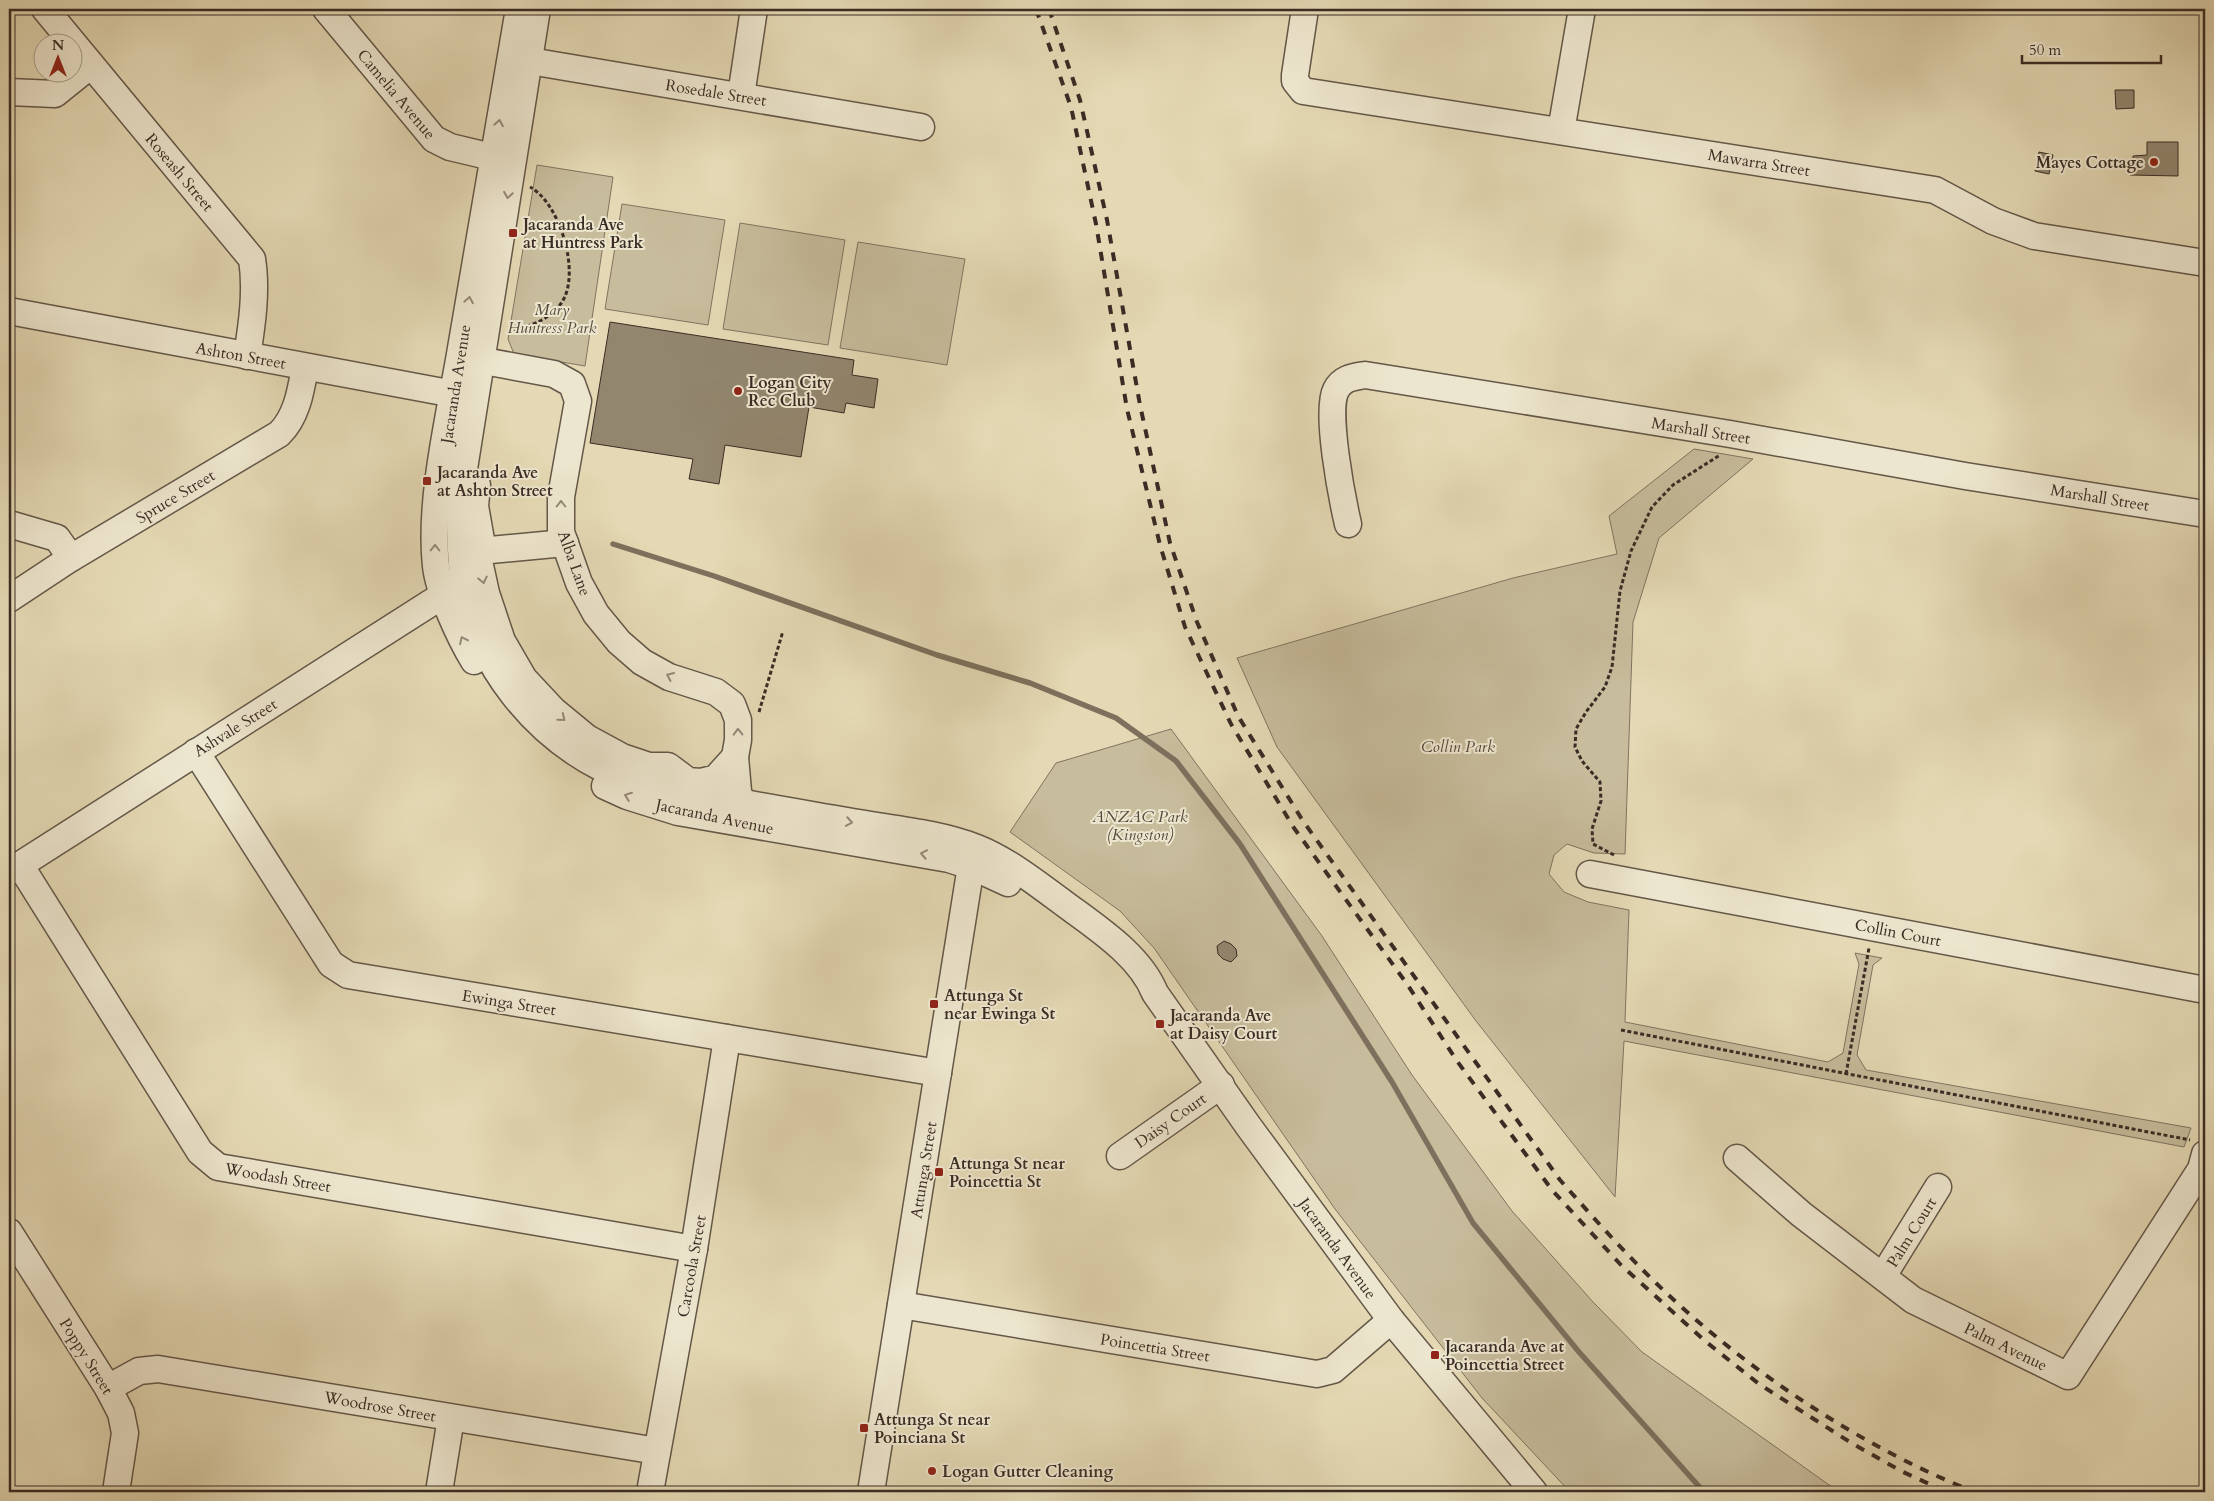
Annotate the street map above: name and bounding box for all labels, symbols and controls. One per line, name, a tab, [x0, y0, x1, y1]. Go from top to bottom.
north arrow	[32, 32, 82, 82]
scale bar	[2022, 32, 2160, 64]
text: N	[52, 36, 64, 55]
text: 50 m	[2029, 40, 2061, 60]
street label: Camelia Avenue	[352, 45, 441, 144]
street label: Rosedale Street	[664, 74, 768, 112]
one-way arrow	[493, 119, 503, 127]
street label: Roseash Street	[140, 129, 219, 217]
street label: Mawarra Street	[1706, 144, 1811, 182]
place label: Mayes Cottage	[2036, 152, 2144, 174]
marker: Mayes Cottage	[2148, 156, 2160, 168]
one-way arrow	[503, 191, 513, 200]
place label: Jacaranda Ave at Huntress Park	[521, 214, 643, 254]
marker: Jacaranda Ave at Huntress Park	[507, 227, 519, 239]
one-way arrow	[463, 296, 473, 305]
park label: Mary Huntress Park	[508, 299, 597, 339]
street label: Jacaranda Avenue	[435, 323, 476, 447]
street label: Ashton Street	[194, 337, 288, 375]
place label: Logan City Rec Club	[748, 372, 832, 412]
marker: Logan City Rec Club	[732, 385, 744, 397]
street label: Marshall Street	[1650, 412, 1752, 450]
place label: Jacaranda Ave at Ashton Street	[435, 462, 553, 502]
street label: Spruce Street	[132, 465, 219, 529]
marker: Jacaranda Ave at Ashton Street	[421, 475, 433, 487]
street label: Marshall Street	[2049, 479, 2151, 517]
one-way arrow	[556, 500, 566, 508]
street label: Alba Lane	[552, 528, 596, 599]
one-way arrow	[430, 544, 440, 552]
one-way arrow	[477, 576, 488, 584]
one-way arrow	[459, 636, 469, 645]
one-way arrow	[666, 671, 675, 682]
street label: Ashvale Street	[190, 693, 281, 762]
one-way arrow	[556, 712, 565, 720]
one-way arrow	[733, 728, 743, 736]
park label: Collin Park	[1421, 736, 1495, 758]
one-way arrow	[624, 791, 633, 802]
street label: Jacaranda Avenue	[652, 793, 776, 840]
park label: ANZAC Park (Kingston)	[1091, 806, 1188, 846]
one-way arrow	[844, 816, 853, 826]
one-way arrow	[920, 849, 929, 860]
street label: Collin Court	[1853, 914, 1943, 952]
street label: Ewinga Street	[460, 985, 557, 1021]
place label: Attunga St near Ewinga St	[944, 985, 1056, 1025]
marker: Attunga St near Ewinga St	[928, 998, 940, 1010]
place label: Jacaranda Ave at Daisy Court	[1168, 1005, 1277, 1045]
marker: Jacaranda Ave at Daisy Court	[1154, 1018, 1166, 1030]
street label: Daisy Court	[1130, 1088, 1211, 1154]
street label: Attunga Street	[905, 1120, 943, 1220]
place label: Attunga St near Poincettia St	[949, 1153, 1065, 1193]
street label: Woodash Street	[222, 1158, 333, 1198]
marker: Attunga St near Poincettia St	[933, 1166, 945, 1178]
street label: Jacaranda Avenue	[1292, 1192, 1381, 1304]
street label: Palm Court	[1882, 1193, 1942, 1272]
street label: Carcoola Street	[672, 1213, 712, 1319]
street label: Poppy Street	[54, 1314, 118, 1399]
street label: Palm Avenue	[1960, 1317, 2051, 1377]
street label: Poincettia Street	[1099, 1328, 1211, 1368]
place label: Jacaranda Ave at Poincettia Street	[1443, 1336, 1564, 1376]
marker: Jacaranda Ave at Poincettia Street	[1429, 1349, 1441, 1361]
street label: Woodrose Street	[321, 1386, 438, 1428]
place label: Attunga St near Poinciana St	[874, 1409, 990, 1449]
marker: Attunga St near Poinciana St	[858, 1422, 870, 1434]
place label: Logan Gutter Cleaning	[942, 1461, 1114, 1483]
marker: Logan Gutter Cleaning	[926, 1465, 938, 1477]

